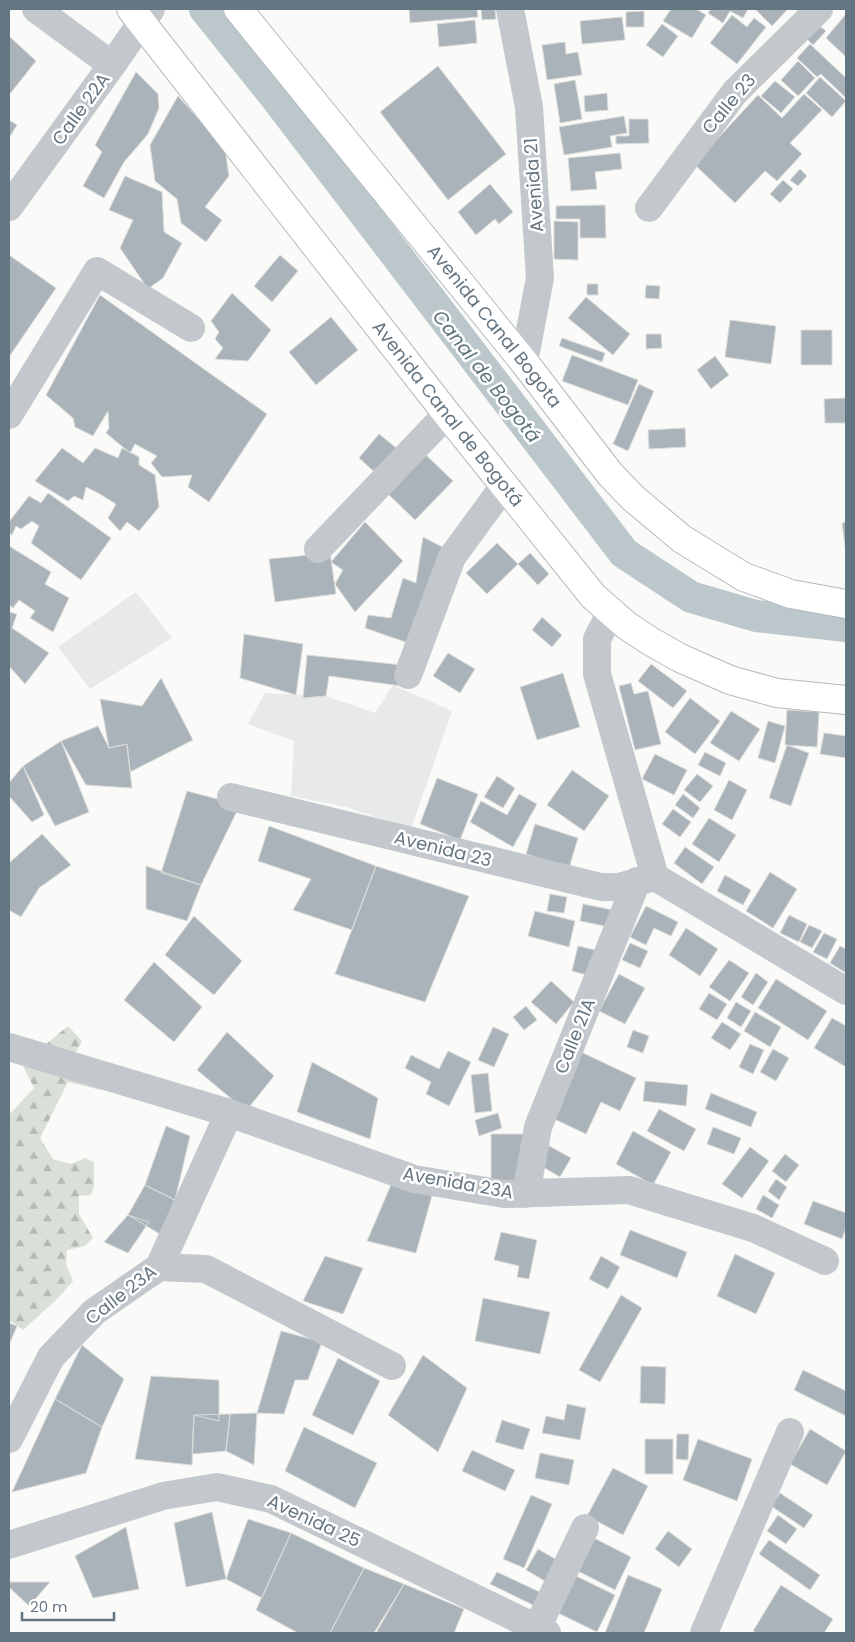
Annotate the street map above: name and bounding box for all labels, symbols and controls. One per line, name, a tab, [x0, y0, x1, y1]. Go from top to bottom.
street label: Calle 22A	[46, 67, 115, 150]
street label: Calle 23	[696, 68, 761, 139]
street label: Avenida 21	[518, 137, 549, 233]
street label: Avenida Canal Bogota	[422, 239, 568, 413]
water label: Canal de Bogotá	[426, 304, 547, 448]
street label: Avenida Canal de Bogotá	[367, 315, 530, 512]
street label: Avenida 23	[392, 824, 494, 873]
street label: Calle 21A	[548, 994, 601, 1077]
street label: Avenida 23A	[401, 1161, 515, 1205]
street label: Calle 23A	[80, 1259, 161, 1330]
street label: Avenida 25	[264, 1488, 365, 1553]
scale bar	[22, 1590, 115, 1622]
text: 20 m	[30, 1596, 68, 1617]

